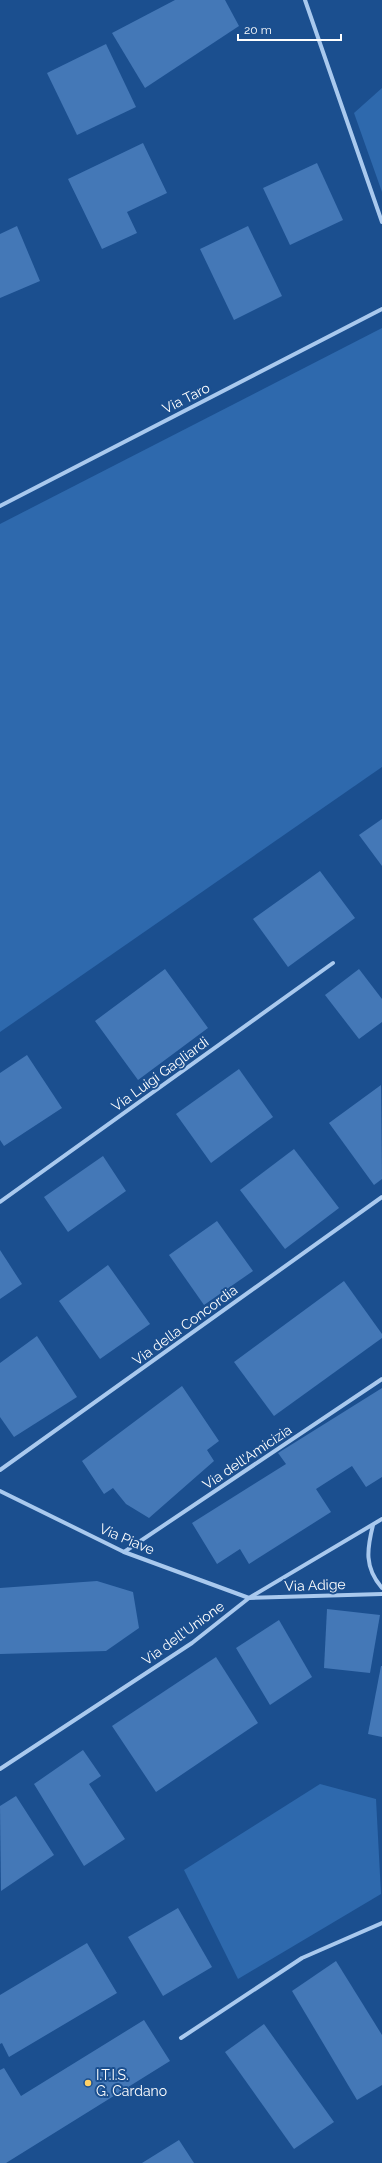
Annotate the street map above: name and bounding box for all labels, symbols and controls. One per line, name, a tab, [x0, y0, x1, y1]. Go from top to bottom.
scale bar	[238, 16, 341, 42]
text: 20 m	[244, 23, 272, 37]
street label: Via Taro	[160, 379, 212, 417]
street label: Via Luigi Gagliardi	[108, 1033, 212, 1115]
street label: Via della Concordia	[129, 1282, 241, 1368]
street label: Via dell'Amicizia	[200, 1421, 294, 1493]
street label: Via Piave	[97, 1520, 157, 1558]
street label: Via Adige	[284, 1576, 346, 1594]
street label: Via dell'Unione	[139, 1598, 227, 1668]
place label: I.T.I.S. G. Cardano	[96, 2067, 167, 2099]
marker: I.T.I.S. G. Cardano	[83, 2078, 93, 2088]

